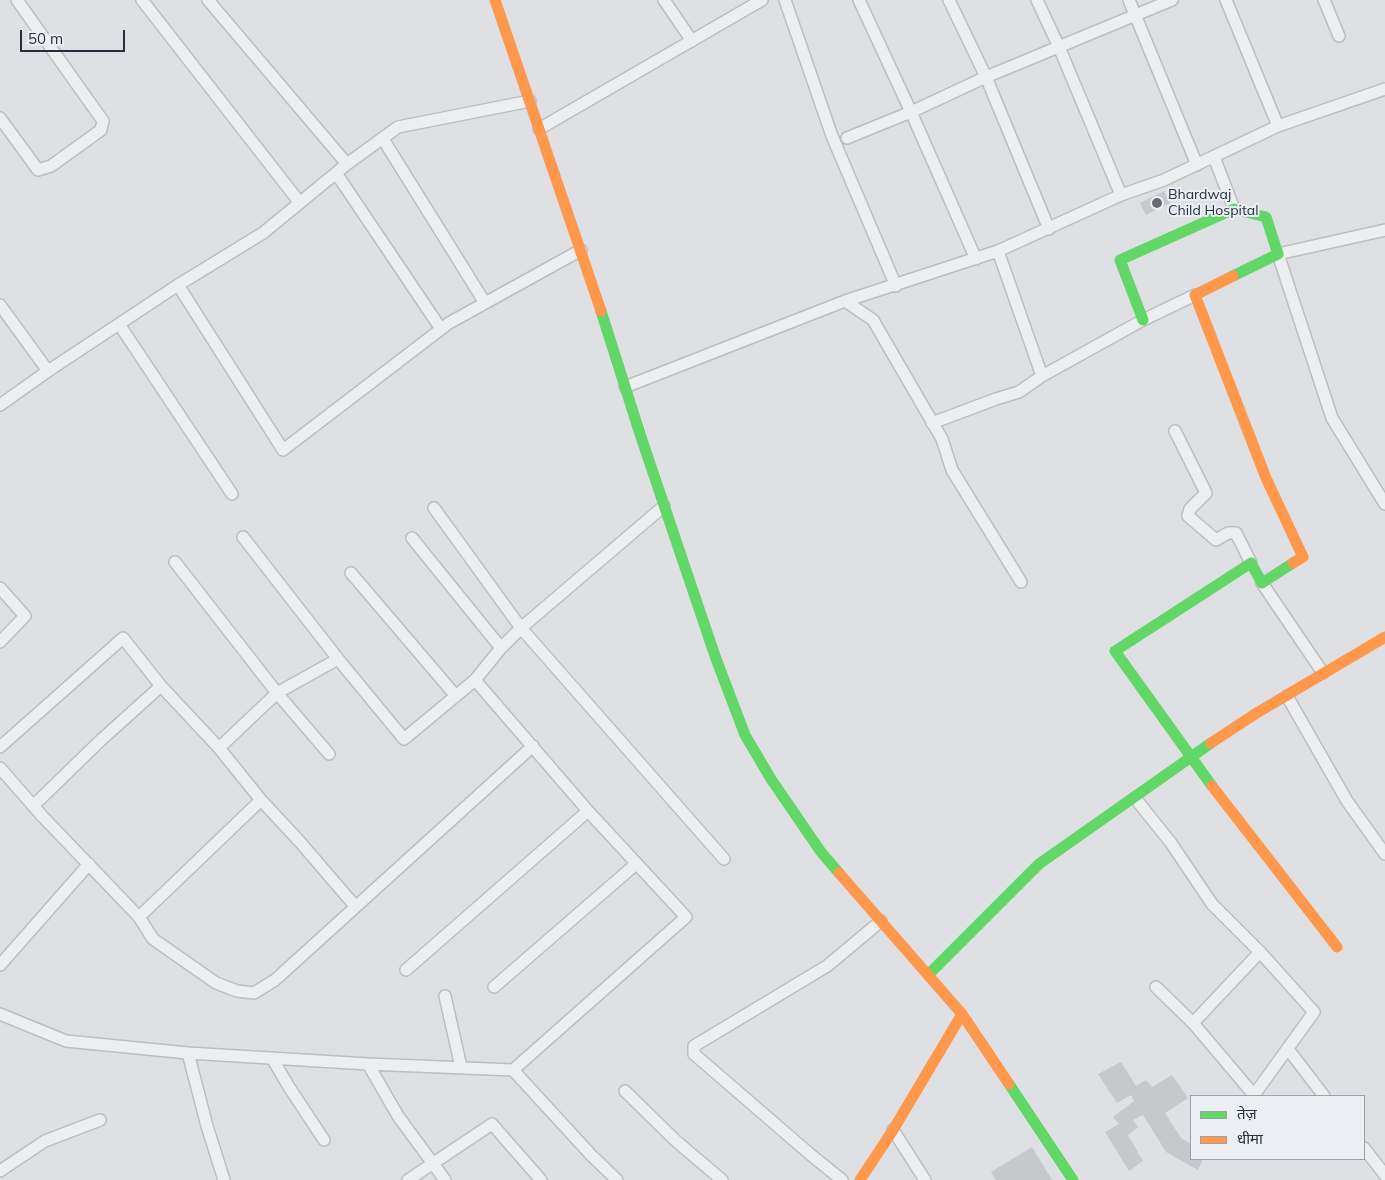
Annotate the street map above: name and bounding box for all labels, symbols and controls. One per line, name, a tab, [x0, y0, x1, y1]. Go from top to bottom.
scale bar	[22, 20, 128, 52]
text: 50 m	[28, 29, 63, 48]
place label: Bhardwaj Child Hospital	[1168, 187, 1259, 220]
marker: Bhardwaj Child Hospital	[1150, 196, 1164, 210]
legend	[1190, 1095, 1365, 1160]
text: तेज़	[1237, 1104, 1257, 1123]
text: धीमा	[1237, 1129, 1263, 1148]

